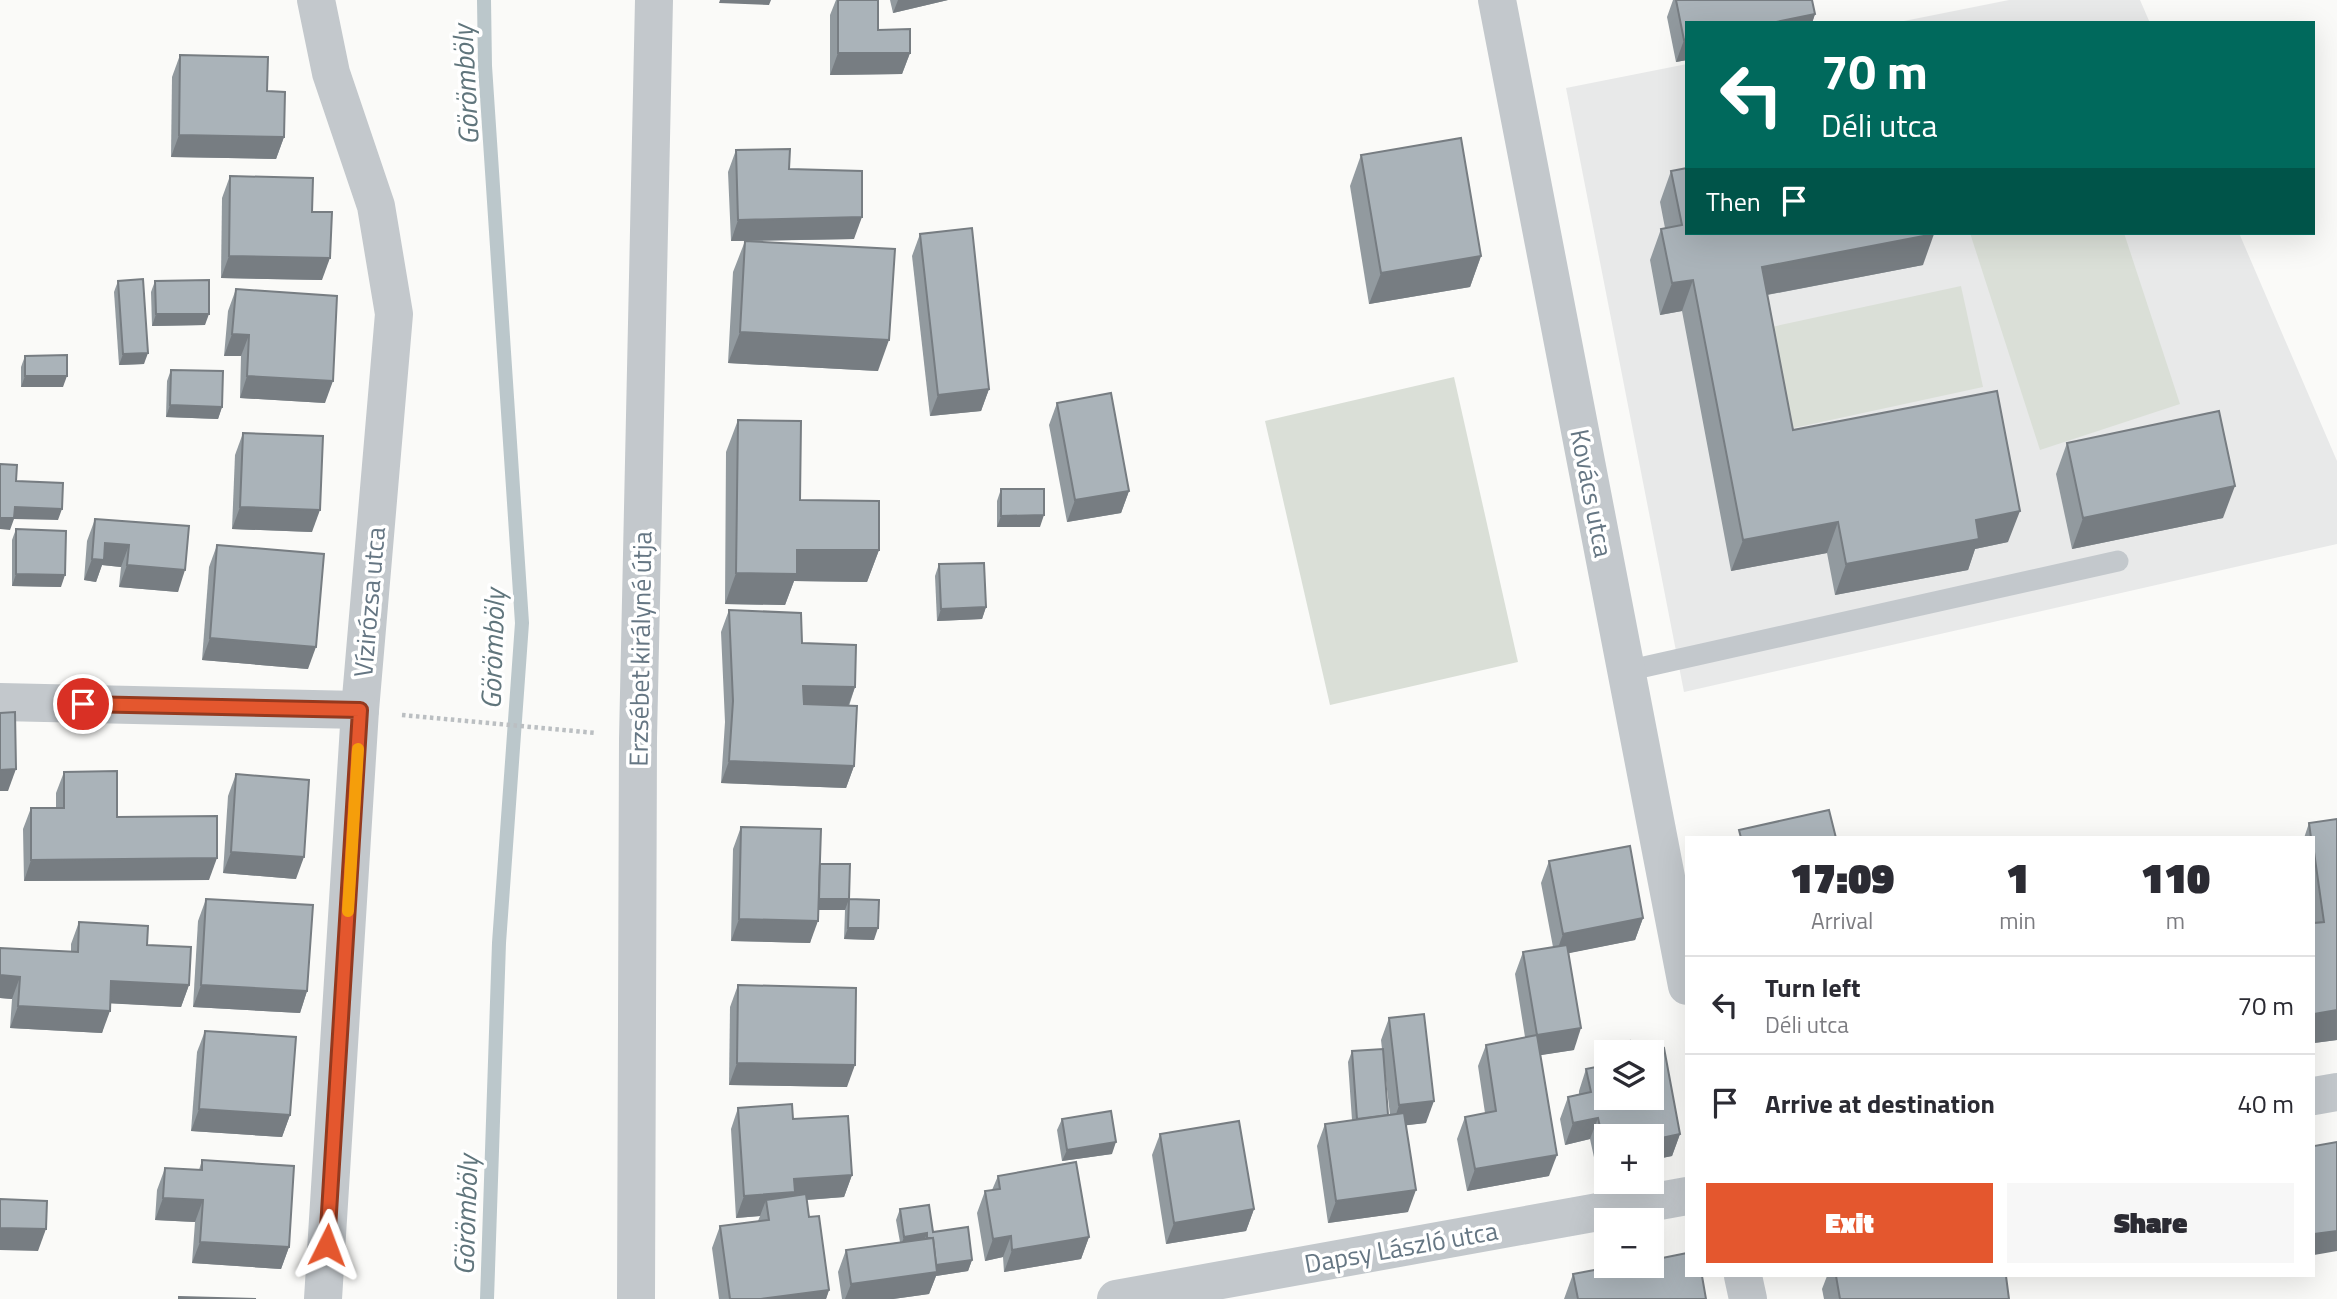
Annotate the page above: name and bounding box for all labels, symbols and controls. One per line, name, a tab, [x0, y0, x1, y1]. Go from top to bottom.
water label: Görömböly	[440, 20, 490, 146]
text: 70 m	[1821, 33, 1928, 108]
icon: left	[1706, 49, 1797, 140]
text: Déli utca	[1821, 101, 1937, 149]
text: Then	[1706, 182, 1761, 221]
icon: arrive	[1775, 182, 1813, 220]
street label: Kovács utca	[1560, 426, 1624, 560]
street label: Vízirózsa utca	[343, 525, 395, 679]
street label: Erzsébet királyné útja	[618, 531, 662, 767]
water label: Görömböly	[468, 585, 516, 710]
pin	[53, 674, 113, 734]
icon: arrive	[64, 685, 102, 723]
text: 17:09	[1790, 845, 1894, 909]
text: 1	[2006, 845, 2029, 909]
text: 110	[2141, 845, 2210, 909]
text: Arrival	[1811, 903, 1873, 938]
text: min	[1999, 903, 2036, 938]
text: m	[2166, 903, 2185, 938]
text: Turn left	[1765, 968, 1860, 1007]
icon: left	[1706, 986, 1744, 1024]
text: 70 m	[2237, 986, 2294, 1025]
text: Déli utca	[1765, 1007, 1849, 1042]
map controls	[1594, 1040, 1664, 1278]
button: layers	[1594, 1040, 1664, 1110]
icon: arrive	[1706, 1084, 1744, 1122]
text: Arrive at destination	[1765, 1084, 1995, 1123]
text: 40 m	[2237, 1084, 2294, 1123]
button: +	[1594, 1124, 1664, 1194]
water label: Görömböly	[441, 1151, 489, 1276]
button: Exit	[1706, 1183, 1993, 1263]
button: Share	[2007, 1183, 2294, 1263]
position arrow	[290, 1208, 364, 1282]
button: −	[1594, 1208, 1664, 1278]
street label: Dapsy László utca	[1301, 1211, 1501, 1283]

